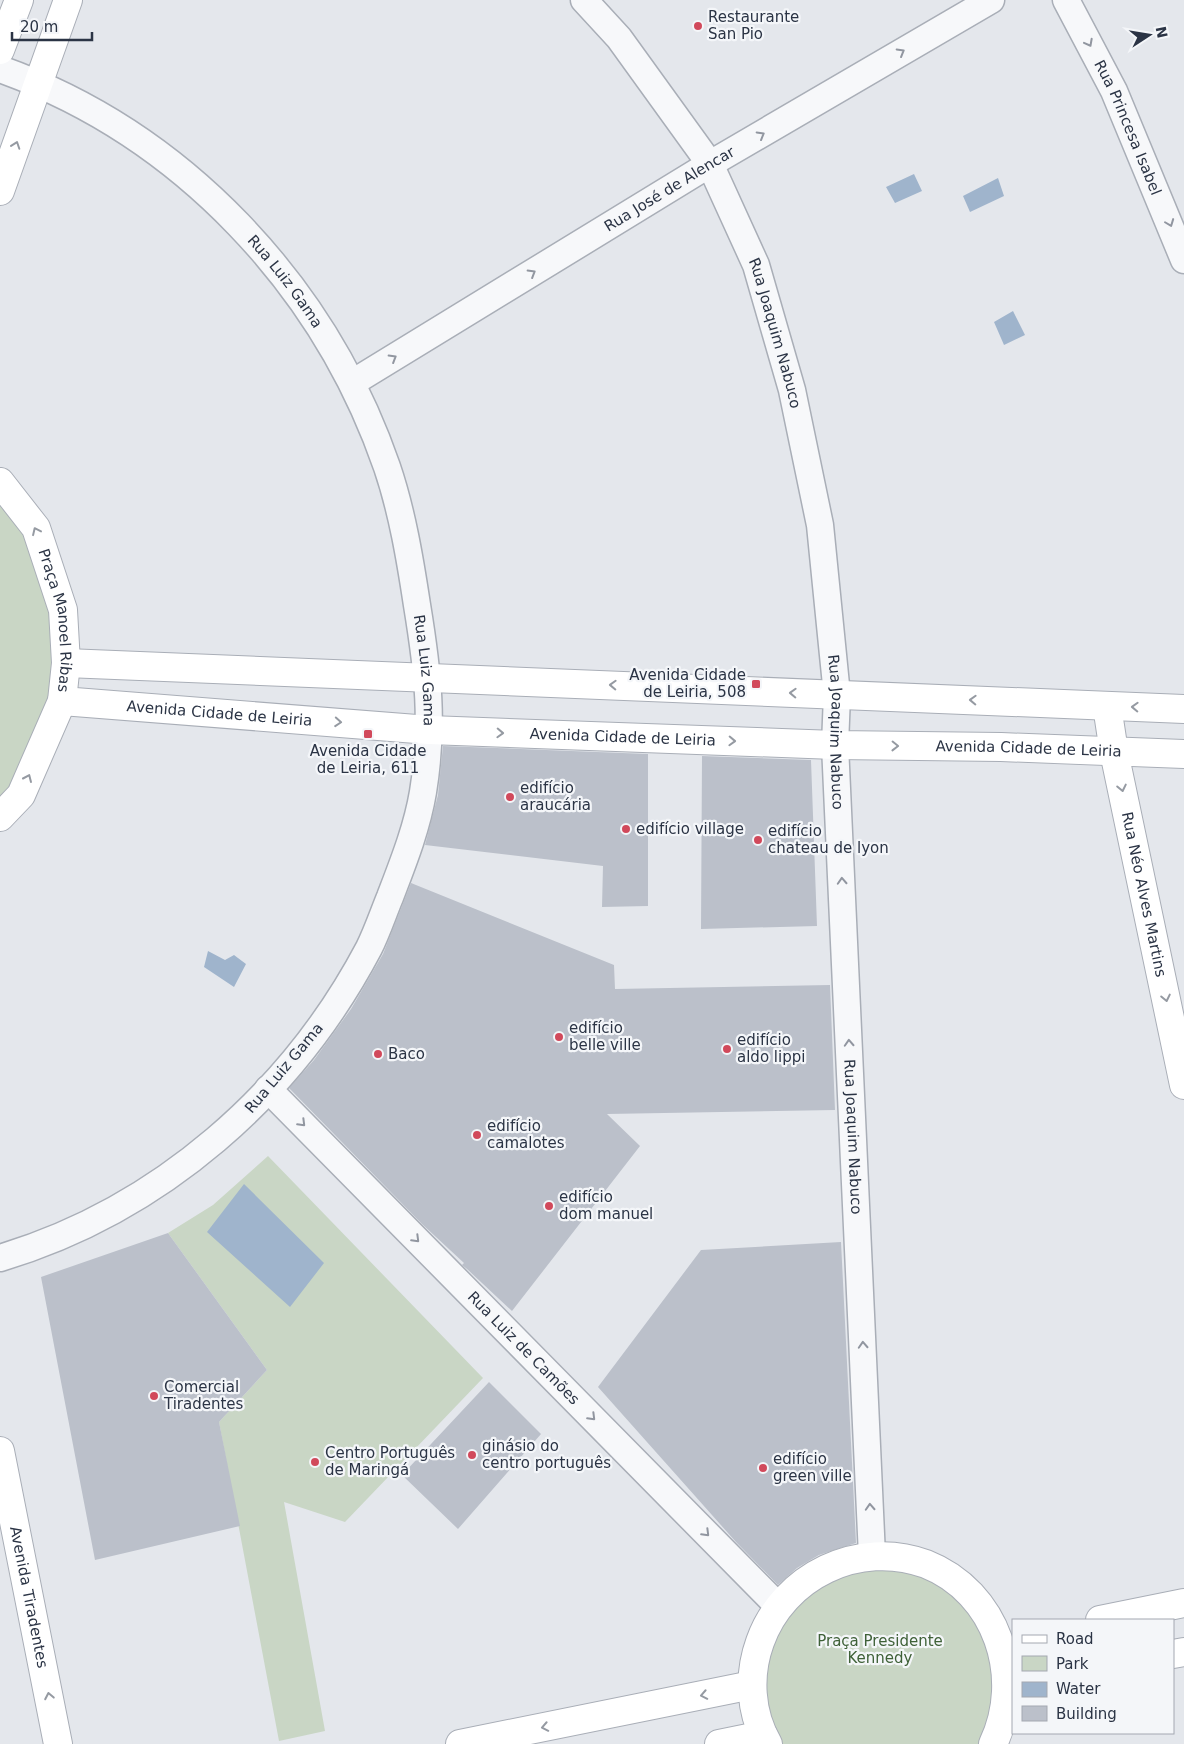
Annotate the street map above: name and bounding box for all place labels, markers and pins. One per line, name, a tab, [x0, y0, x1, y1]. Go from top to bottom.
place label: Restaurante San Pio	[708, 8, 799, 43]
marker: Restaurante San Pio	[692, 20, 704, 32]
place label: Avenida Cidade de Leiria, 508	[629, 666, 746, 701]
marker: Avenida Cidade de Leiria, 508	[750, 678, 762, 690]
marker: Avenida Cidade de Leiria, 611	[362, 728, 374, 740]
place label: Avenida Cidade de Leiria, 611	[310, 742, 426, 777]
place label: edifício araucária	[520, 779, 591, 814]
marker: edifício araucária	[504, 791, 516, 803]
place label: edifício village	[636, 820, 744, 838]
place label: edifício chateau de lyon	[768, 822, 889, 857]
marker: edifício village	[620, 823, 632, 835]
marker: edifício chateau de lyon	[752, 834, 764, 846]
place label: edifício belle ville	[569, 1019, 641, 1054]
marker: edifício belle ville	[553, 1031, 565, 1043]
place label: edifício aldo lippi	[737, 1031, 805, 1066]
marker: edifício aldo lippi	[721, 1043, 733, 1055]
place label: Baco	[388, 1045, 425, 1063]
marker: Baco	[372, 1048, 384, 1060]
place label: edifício camalotes	[487, 1117, 565, 1152]
marker: edifício camalotes	[471, 1129, 483, 1141]
place label: edifício dom manuel	[559, 1188, 653, 1223]
marker: edifício dom manuel	[543, 1200, 555, 1212]
place label: Comercial Tiradentes	[163, 1378, 244, 1413]
marker: Comercial Tiradentes	[148, 1390, 160, 1402]
place label: ginásio do centro português	[482, 1437, 611, 1472]
place label: Centro Português de Maringá	[325, 1444, 455, 1479]
marker: ginásio do centro português	[466, 1449, 478, 1461]
place label: edifício green ville	[773, 1450, 852, 1485]
marker: Centro Português de Maringá	[309, 1456, 321, 1468]
marker: edifício green ville	[757, 1462, 769, 1474]

